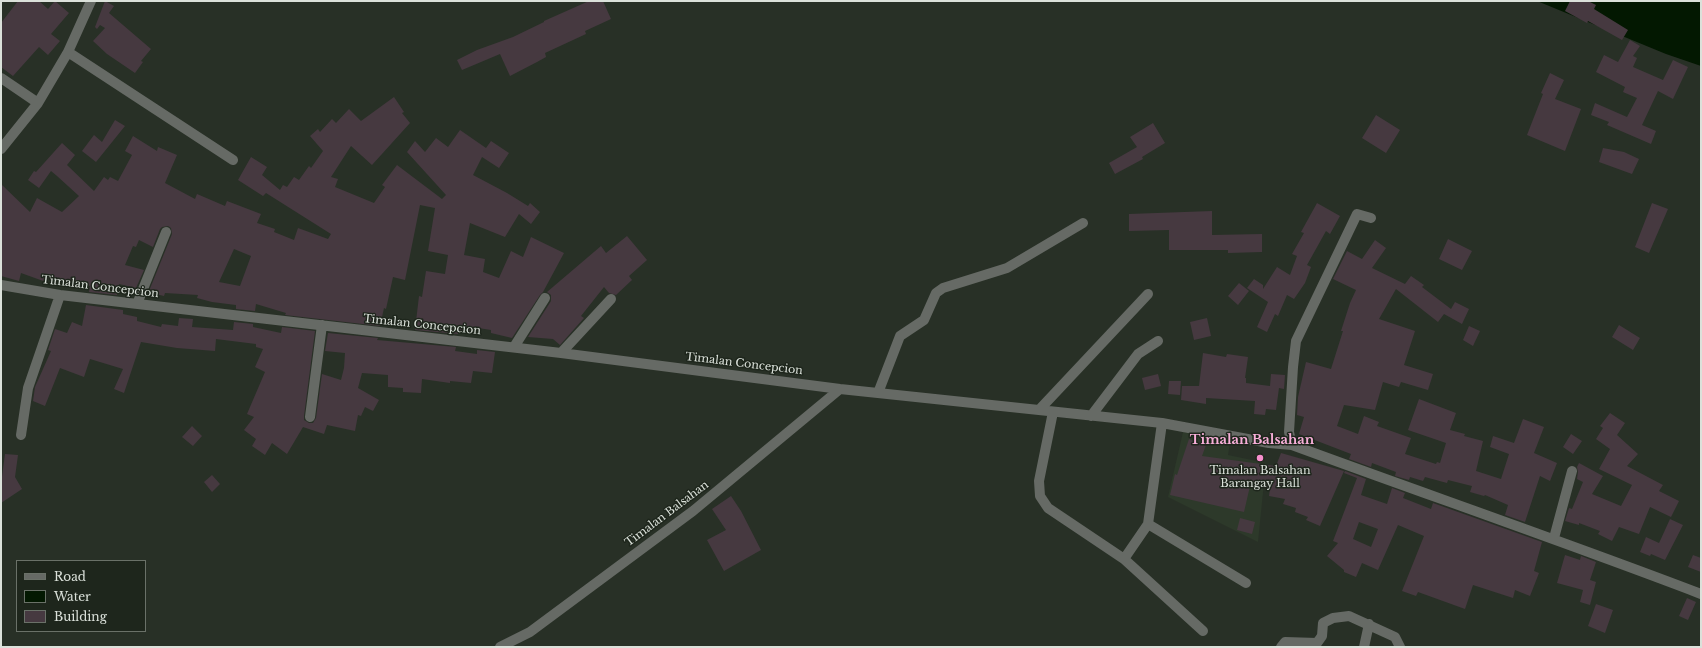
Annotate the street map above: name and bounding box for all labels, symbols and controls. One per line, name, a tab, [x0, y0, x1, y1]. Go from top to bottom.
street label: Timalan Concepcion	[41, 273, 159, 301]
street label: Timalan Concepcion	[363, 312, 481, 338]
street label: Timalan Concepcion	[685, 350, 803, 378]
district label: Timalan Balsahan	[1190, 432, 1314, 448]
marker: Timalan Balsahan Barangay Hall	[1255, 453, 1265, 463]
place label: Timalan Balsahan Barangay Hall	[1210, 464, 1310, 490]
street label: Timalan Balsahan	[623, 478, 711, 550]
legend	[16, 560, 146, 632]
text: Road	[54, 569, 86, 584]
text: Water	[54, 589, 91, 604]
text: Building	[54, 609, 107, 624]

